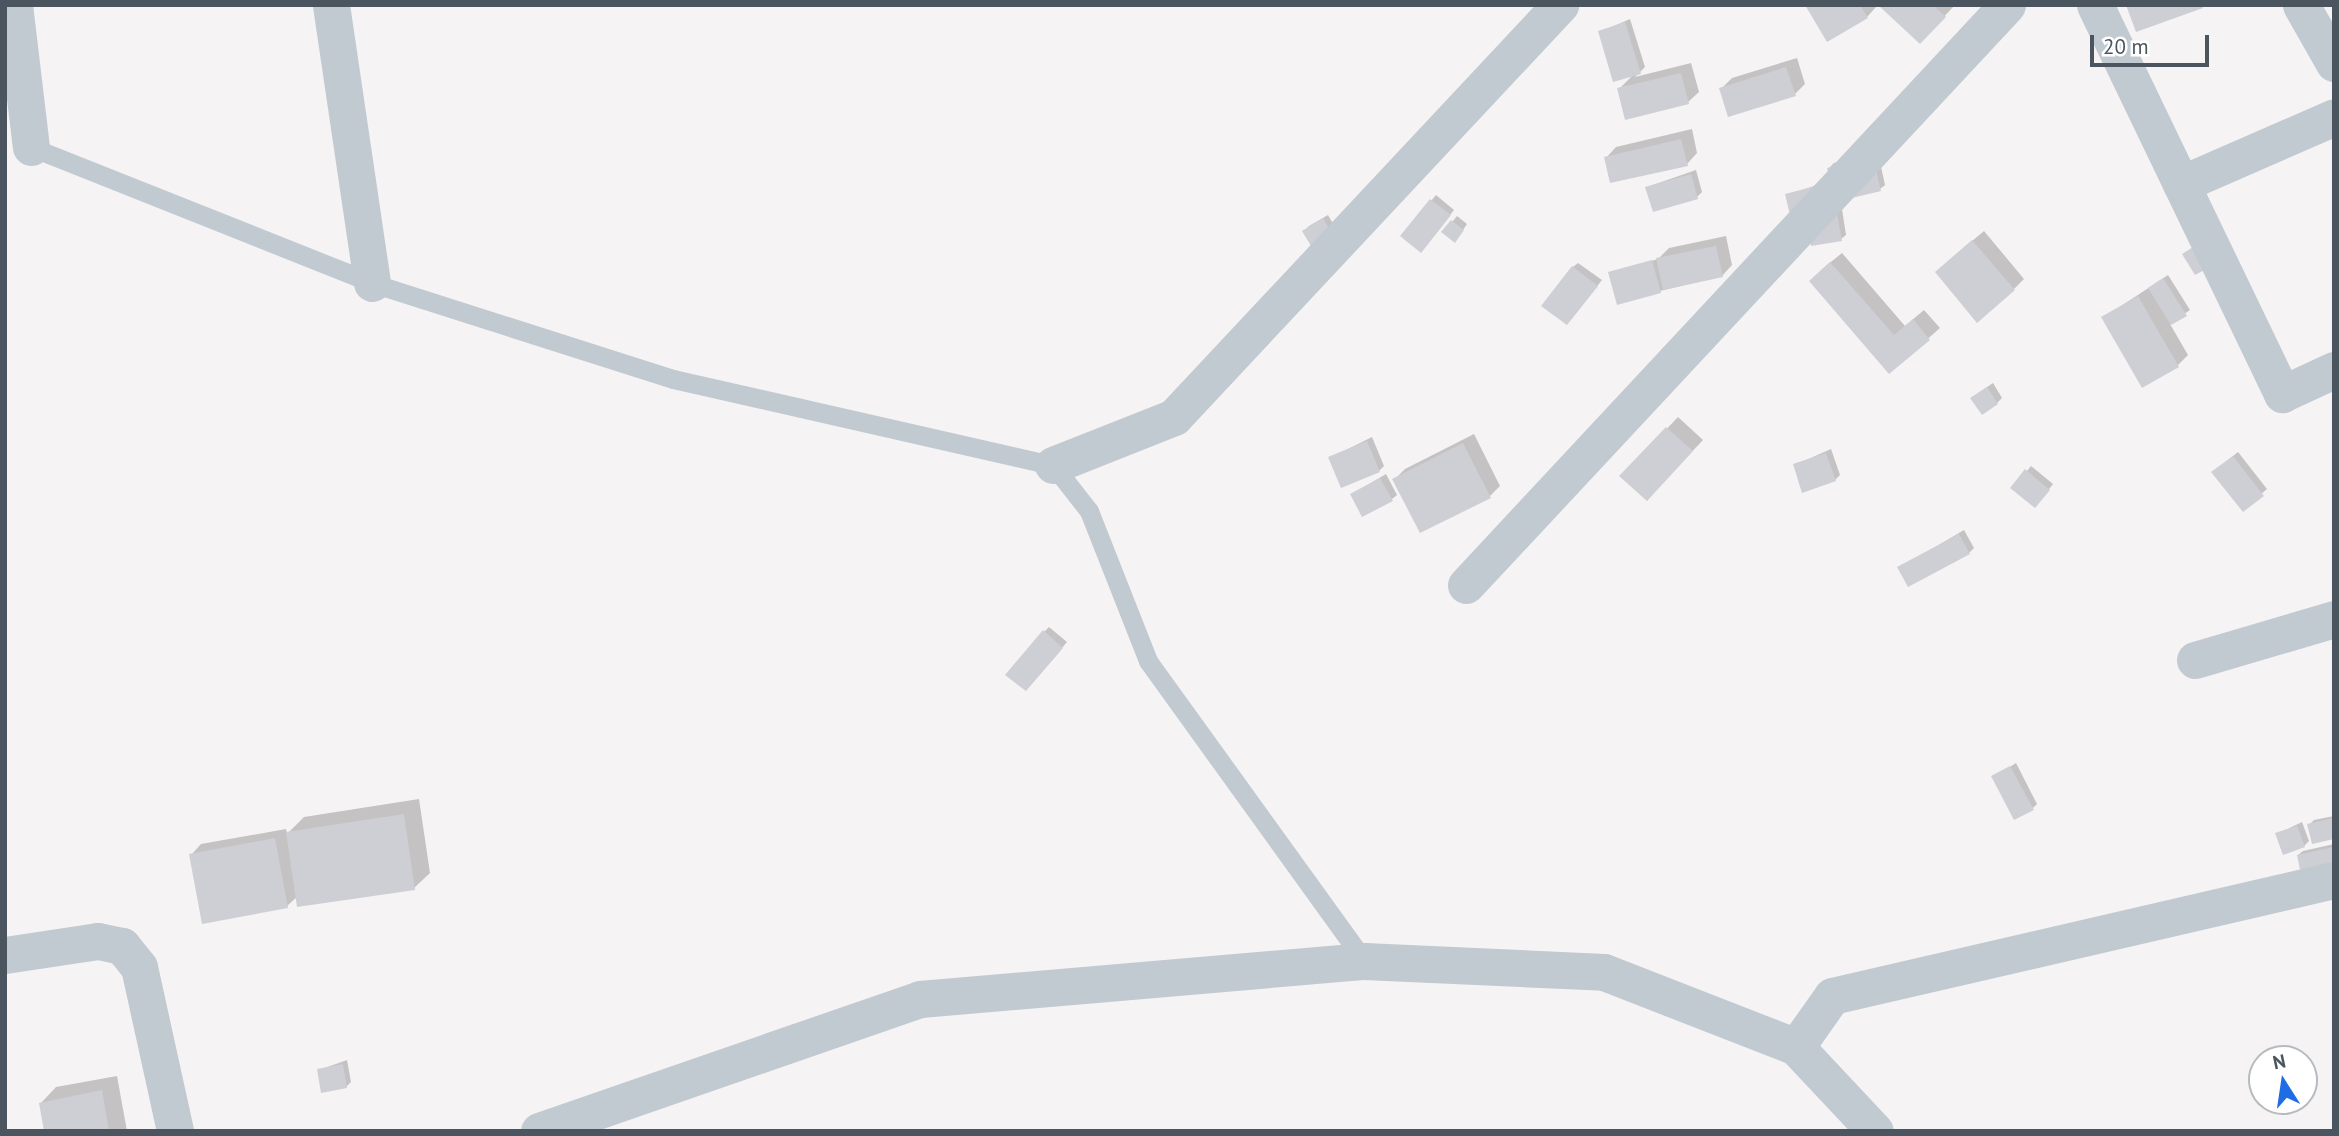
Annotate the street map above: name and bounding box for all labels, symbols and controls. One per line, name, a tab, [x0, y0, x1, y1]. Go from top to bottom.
scale bar	[2094, 21, 2213, 65]
text: 20 m	[2103, 33, 2149, 60]
north arrow	[2248, 1045, 2318, 1115]
text: N	[2270, 1048, 2288, 1074]

